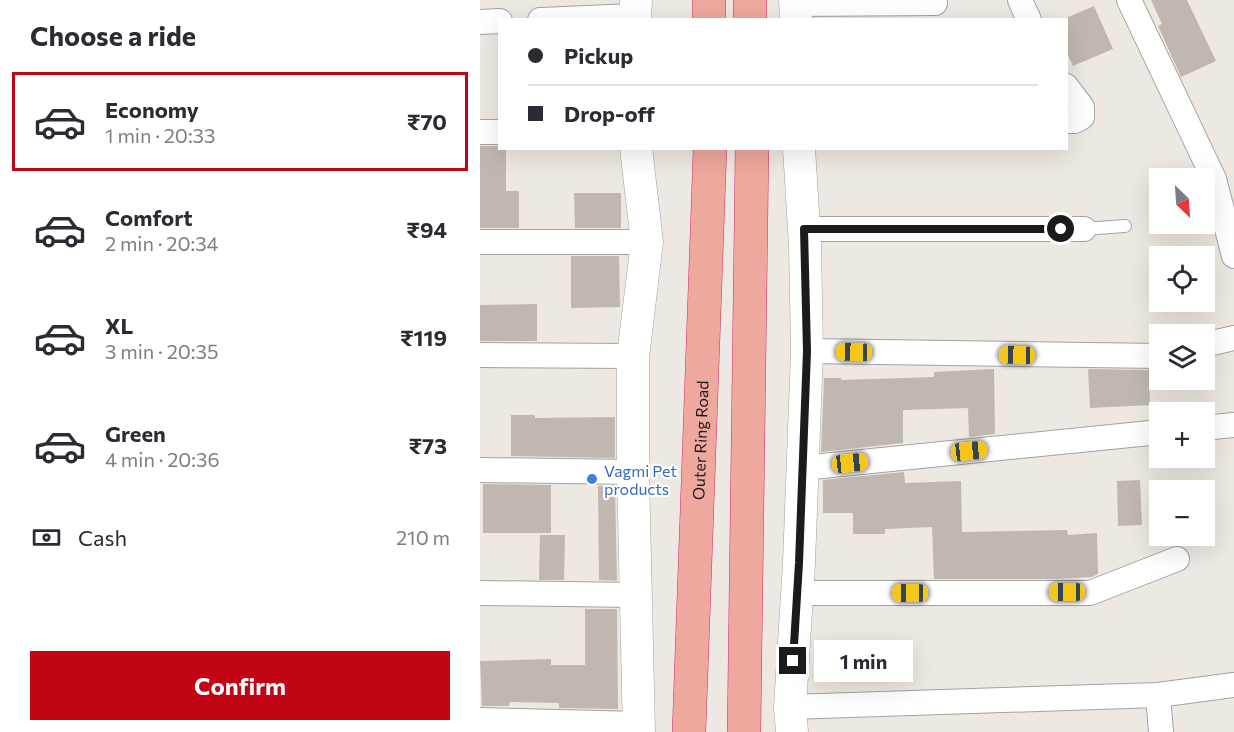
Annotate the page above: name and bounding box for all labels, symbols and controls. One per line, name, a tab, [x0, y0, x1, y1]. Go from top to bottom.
text: Choose a ride	[30, 19, 196, 52]
text: Pickup	[564, 42, 633, 69]
icon: car	[33, 95, 87, 149]
text: Economy	[105, 96, 199, 123]
text: Drop-off	[564, 100, 655, 127]
text: ₹70	[407, 108, 447, 135]
text: 1 min · 20:33	[105, 123, 215, 147]
north arrow	[1149, 168, 1215, 234]
map controls	[1149, 168, 1215, 546]
icon: car	[33, 203, 87, 257]
text: Comfort	[105, 204, 193, 231]
route start	[1047, 215, 1074, 242]
text: ₹94	[406, 216, 447, 243]
text: 2 min · 20:34	[105, 231, 219, 255]
button: locate	[1149, 246, 1215, 312]
icon: car	[33, 311, 87, 365]
text: XL	[105, 312, 133, 339]
text: ₹119	[400, 324, 447, 351]
button: layers	[1149, 324, 1215, 390]
text: 3 min · 20:35	[105, 339, 218, 363]
car	[836, 343, 872, 361]
car	[999, 346, 1035, 364]
street label: Outer Ring Road	[688, 380, 711, 500]
button: +	[1149, 402, 1215, 468]
icon: car	[33, 419, 87, 473]
text: Green	[105, 420, 166, 447]
text: ₹73	[408, 432, 447, 459]
car	[950, 440, 988, 462]
text: 4 min · 20:36	[105, 447, 220, 471]
car	[831, 452, 869, 474]
place label: Vagmi Pet products	[604, 461, 677, 498]
marker: Vagmi Pet products	[585, 472, 599, 486]
button: −	[1149, 480, 1215, 546]
icon: cash	[30, 521, 63, 554]
text: Cash	[78, 524, 127, 551]
text: 210 m	[396, 525, 450, 549]
car	[1049, 583, 1085, 601]
car	[892, 584, 928, 602]
callout: 1 min	[814, 640, 913, 682]
route end	[779, 647, 806, 674]
text: 1 min	[840, 649, 887, 673]
button: Confirm	[30, 651, 450, 720]

